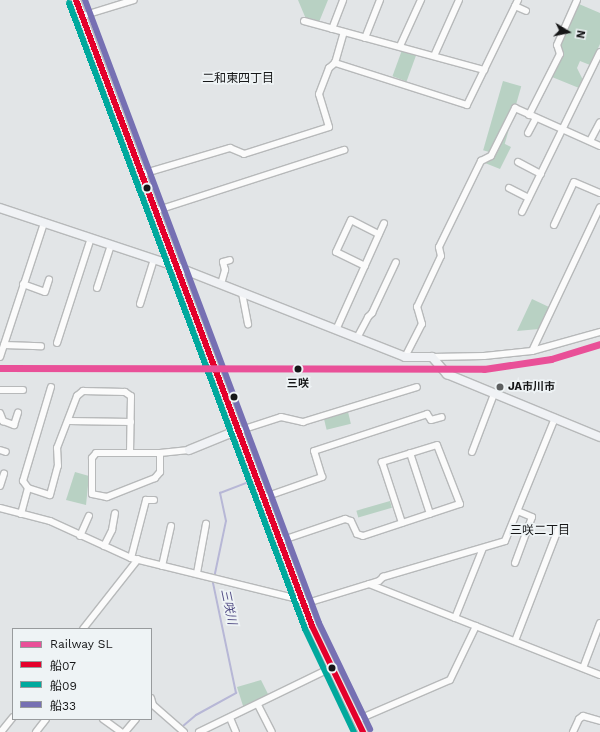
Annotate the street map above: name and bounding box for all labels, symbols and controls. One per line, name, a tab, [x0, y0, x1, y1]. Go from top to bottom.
north arrow	[548, 12, 588, 52]
text: N	[573, 29, 587, 39]
district label: 二和東四丁目	[202, 72, 274, 86]
unlabelled marker	[142, 183, 152, 193]
marker: 三咲	[291, 362, 305, 376]
place label: 三咲	[287, 377, 309, 391]
place label: JA市川市	[508, 380, 555, 394]
marker: JA市川市	[495, 382, 505, 392]
unlabelled marker	[229, 392, 239, 402]
district label: 三咲二丁目	[510, 524, 570, 538]
water label: 三咲川	[217, 588, 239, 626]
legend	[12, 628, 152, 720]
text: Railway SL	[50, 637, 113, 651]
text: 船07	[50, 659, 76, 673]
unlabelled marker	[327, 663, 337, 673]
text: 船09	[50, 679, 77, 693]
text: 船33	[50, 699, 76, 713]

